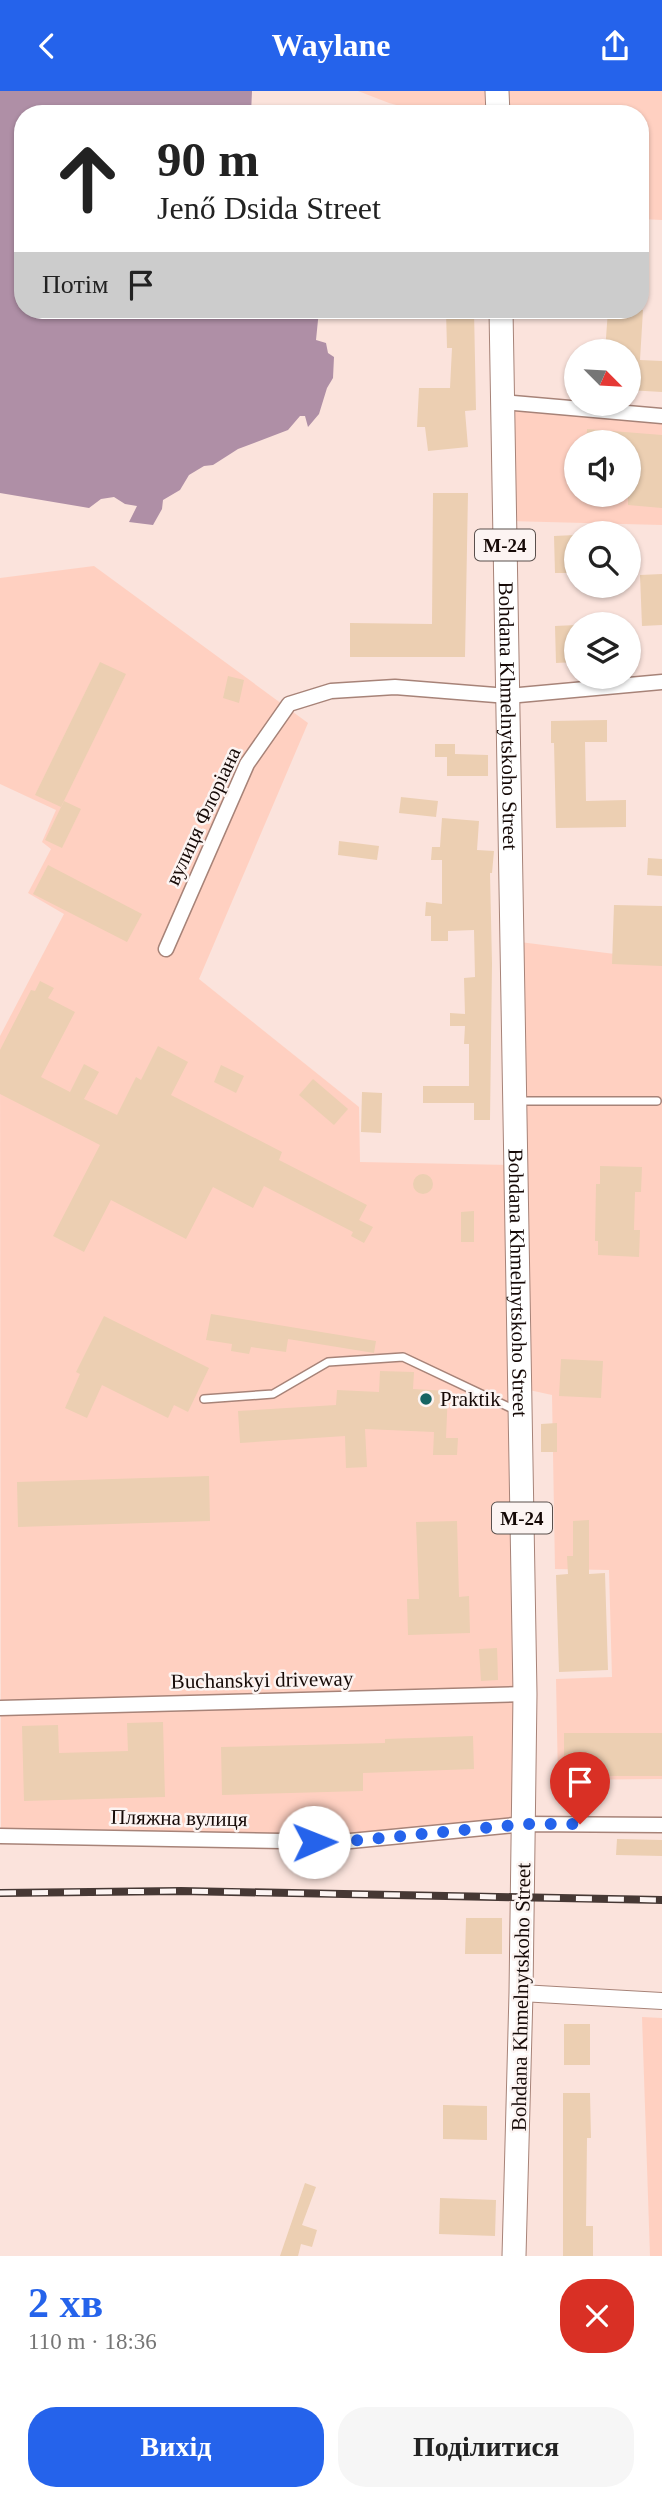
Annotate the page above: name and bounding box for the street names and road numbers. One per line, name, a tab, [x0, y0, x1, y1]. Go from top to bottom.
road number: М-24	[475, 529, 535, 561]
street label: Bohdana Khmelnytskoho Street	[494, 582, 522, 850]
street label: вулиця Флоріана	[161, 743, 246, 889]
street label: Bohdana Khmelnytskoho Street	[504, 1148, 532, 1417]
road number: М-24	[492, 1503, 552, 1533]
street label: Buchanskyi driveway	[171, 1666, 354, 1694]
street label: Пляжна вулиця	[110, 1805, 248, 1831]
street label: Bohdana Khmelnytskoho Street	[507, 1863, 535, 2131]

